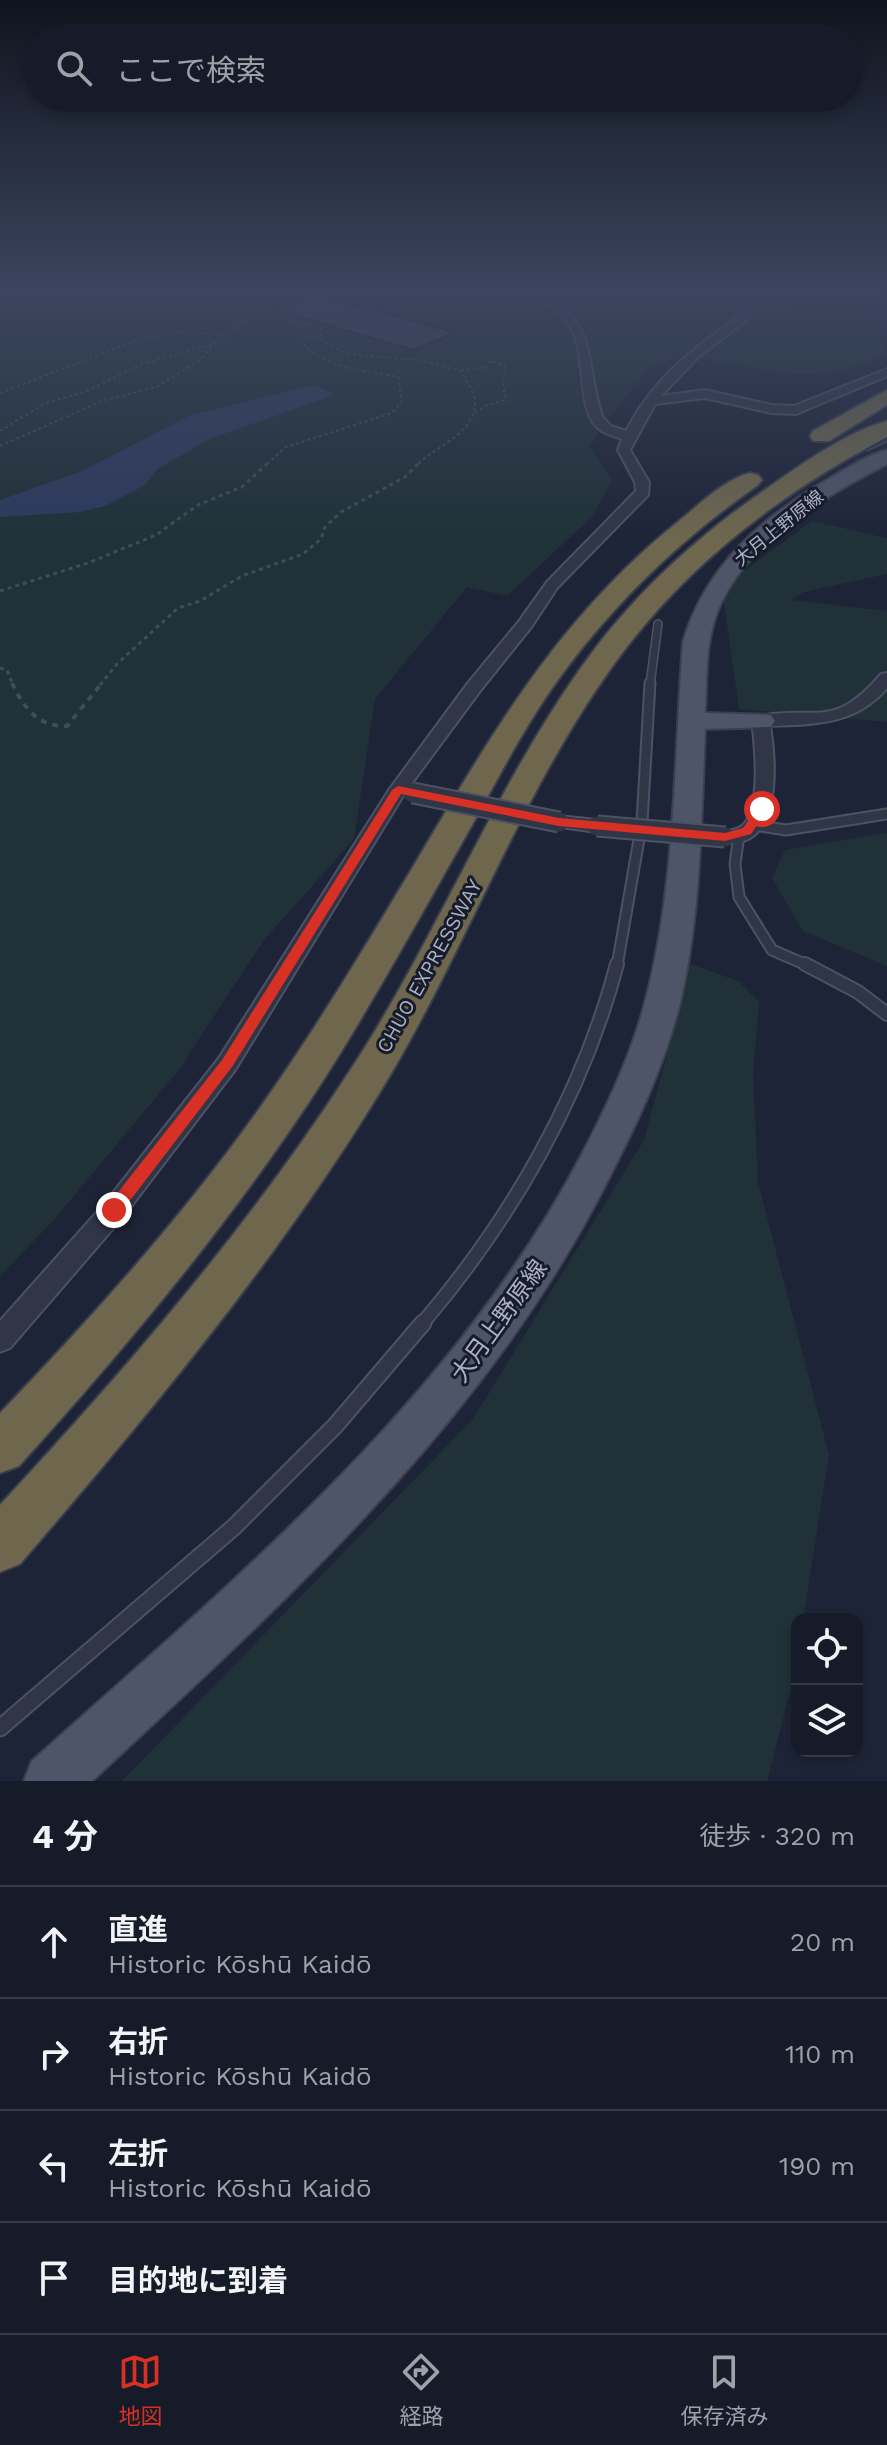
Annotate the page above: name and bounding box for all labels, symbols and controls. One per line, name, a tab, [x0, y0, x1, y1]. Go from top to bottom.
search box	[24, 24, 863, 112]
icon: search	[52, 46, 96, 90]
text: ここで検索	[116, 53, 266, 88]
street label: 大月上野原線	[730, 485, 827, 570]
route start	[744, 791, 780, 827]
street label: CHUO EXPRESSWAY	[371, 875, 487, 1057]
route end	[96, 1192, 132, 1228]
street label: 大月上野原線	[445, 1255, 553, 1387]
map controls	[791, 1613, 863, 1757]
button: locate	[791, 1613, 863, 1685]
button: layers	[791, 1685, 863, 1757]
text: 4 分	[32, 1816, 98, 1856]
text: 徒歩 · 320 m	[699, 1821, 855, 1851]
text: 直進	[108, 1912, 168, 1947]
icon: ahead	[32, 1920, 76, 1964]
text: 20 m	[790, 1927, 855, 1957]
text: Historic Kōshū Kaidō	[108, 1949, 372, 1979]
text: 右折	[108, 2024, 168, 2059]
icon: right	[32, 2032, 76, 2076]
text: 110 m	[785, 2039, 855, 2069]
text: Historic Kōshū Kaidō	[108, 2061, 372, 2091]
text: 左折	[108, 2136, 168, 2171]
icon: left	[32, 2144, 76, 2188]
text: 190 m	[779, 2151, 855, 2181]
text: Historic Kōshū Kaidō	[108, 2173, 372, 2203]
icon: arrive	[32, 2256, 76, 2300]
text: 目的地に到着	[108, 2263, 288, 2298]
tab: 地図	[118, 2350, 163, 2430]
tab: 経路	[399, 2350, 444, 2430]
tab: 保存済み	[680, 2350, 769, 2430]

